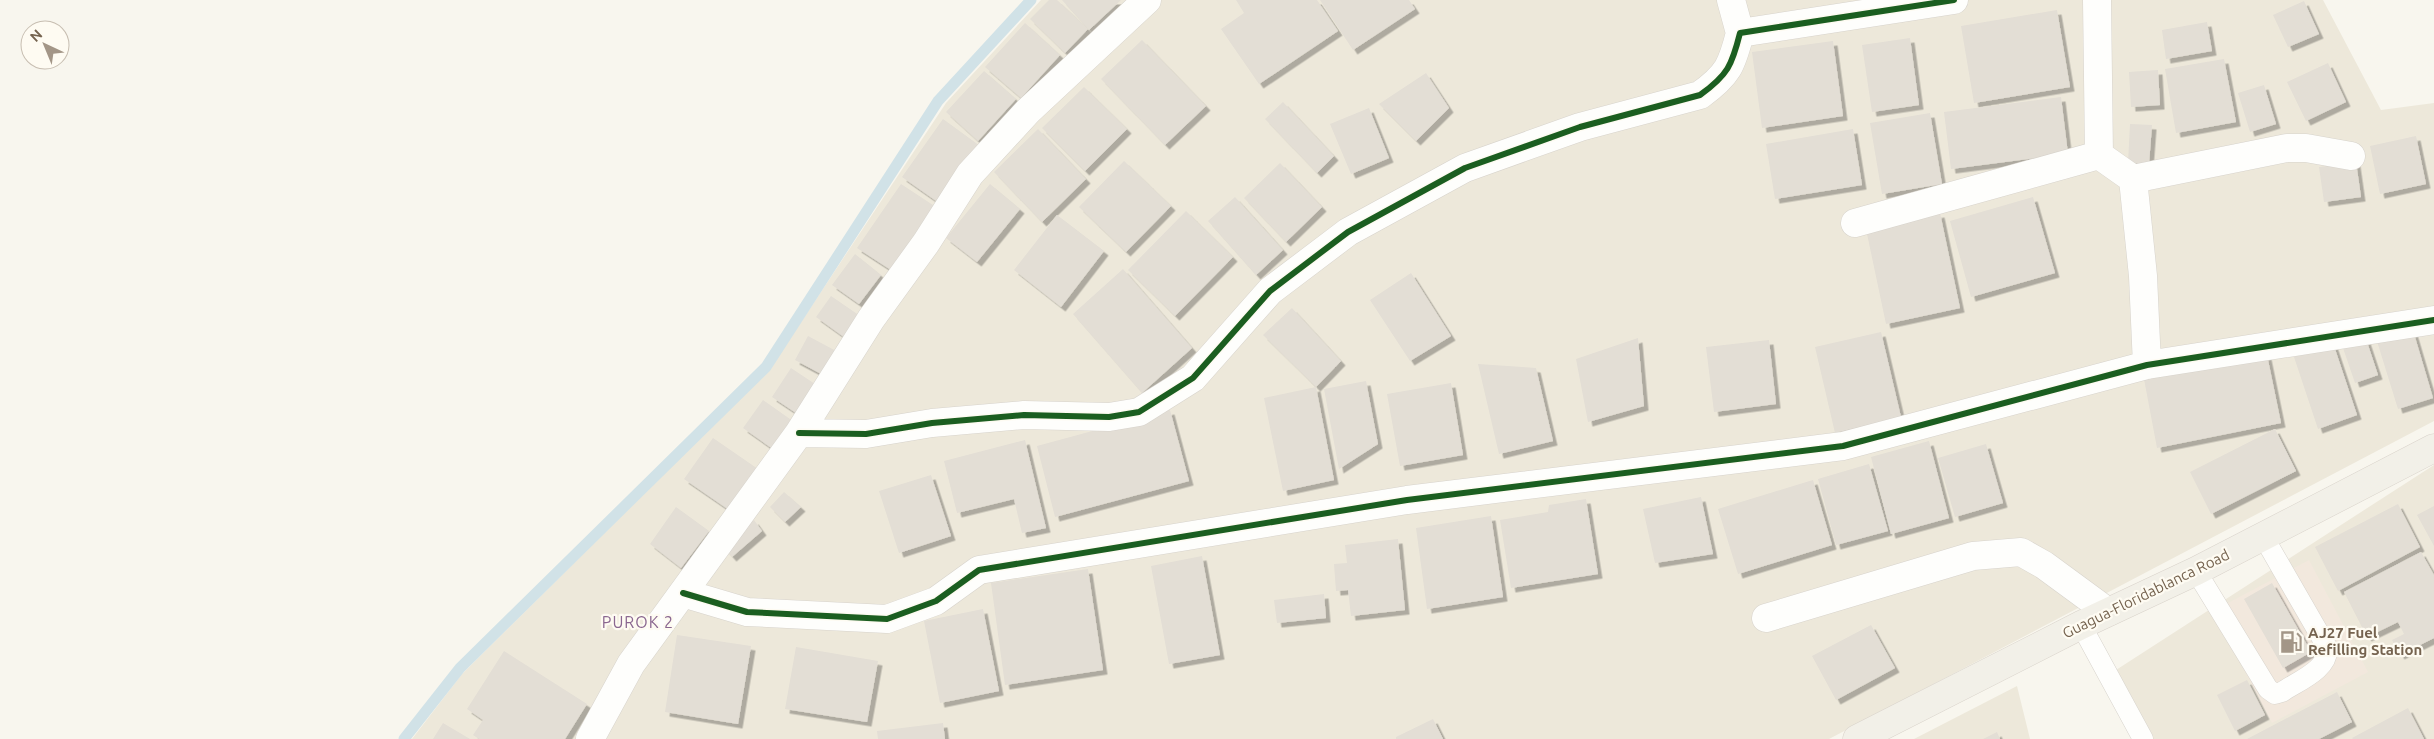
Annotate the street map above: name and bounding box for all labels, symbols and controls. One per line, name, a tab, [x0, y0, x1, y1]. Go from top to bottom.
north arrow	[20, 20, 70, 70]
text: N	[27, 26, 45, 45]
street label: Guagua-Floridablanca Road	[2060, 546, 2232, 641]
district label: PUROK 2	[602, 613, 674, 631]
place label: AJ27 Fuel Refilling Station	[2308, 624, 2422, 658]
fuel station icon: AJ27 Fuel Refilling Station	[2278, 629, 2304, 655]

